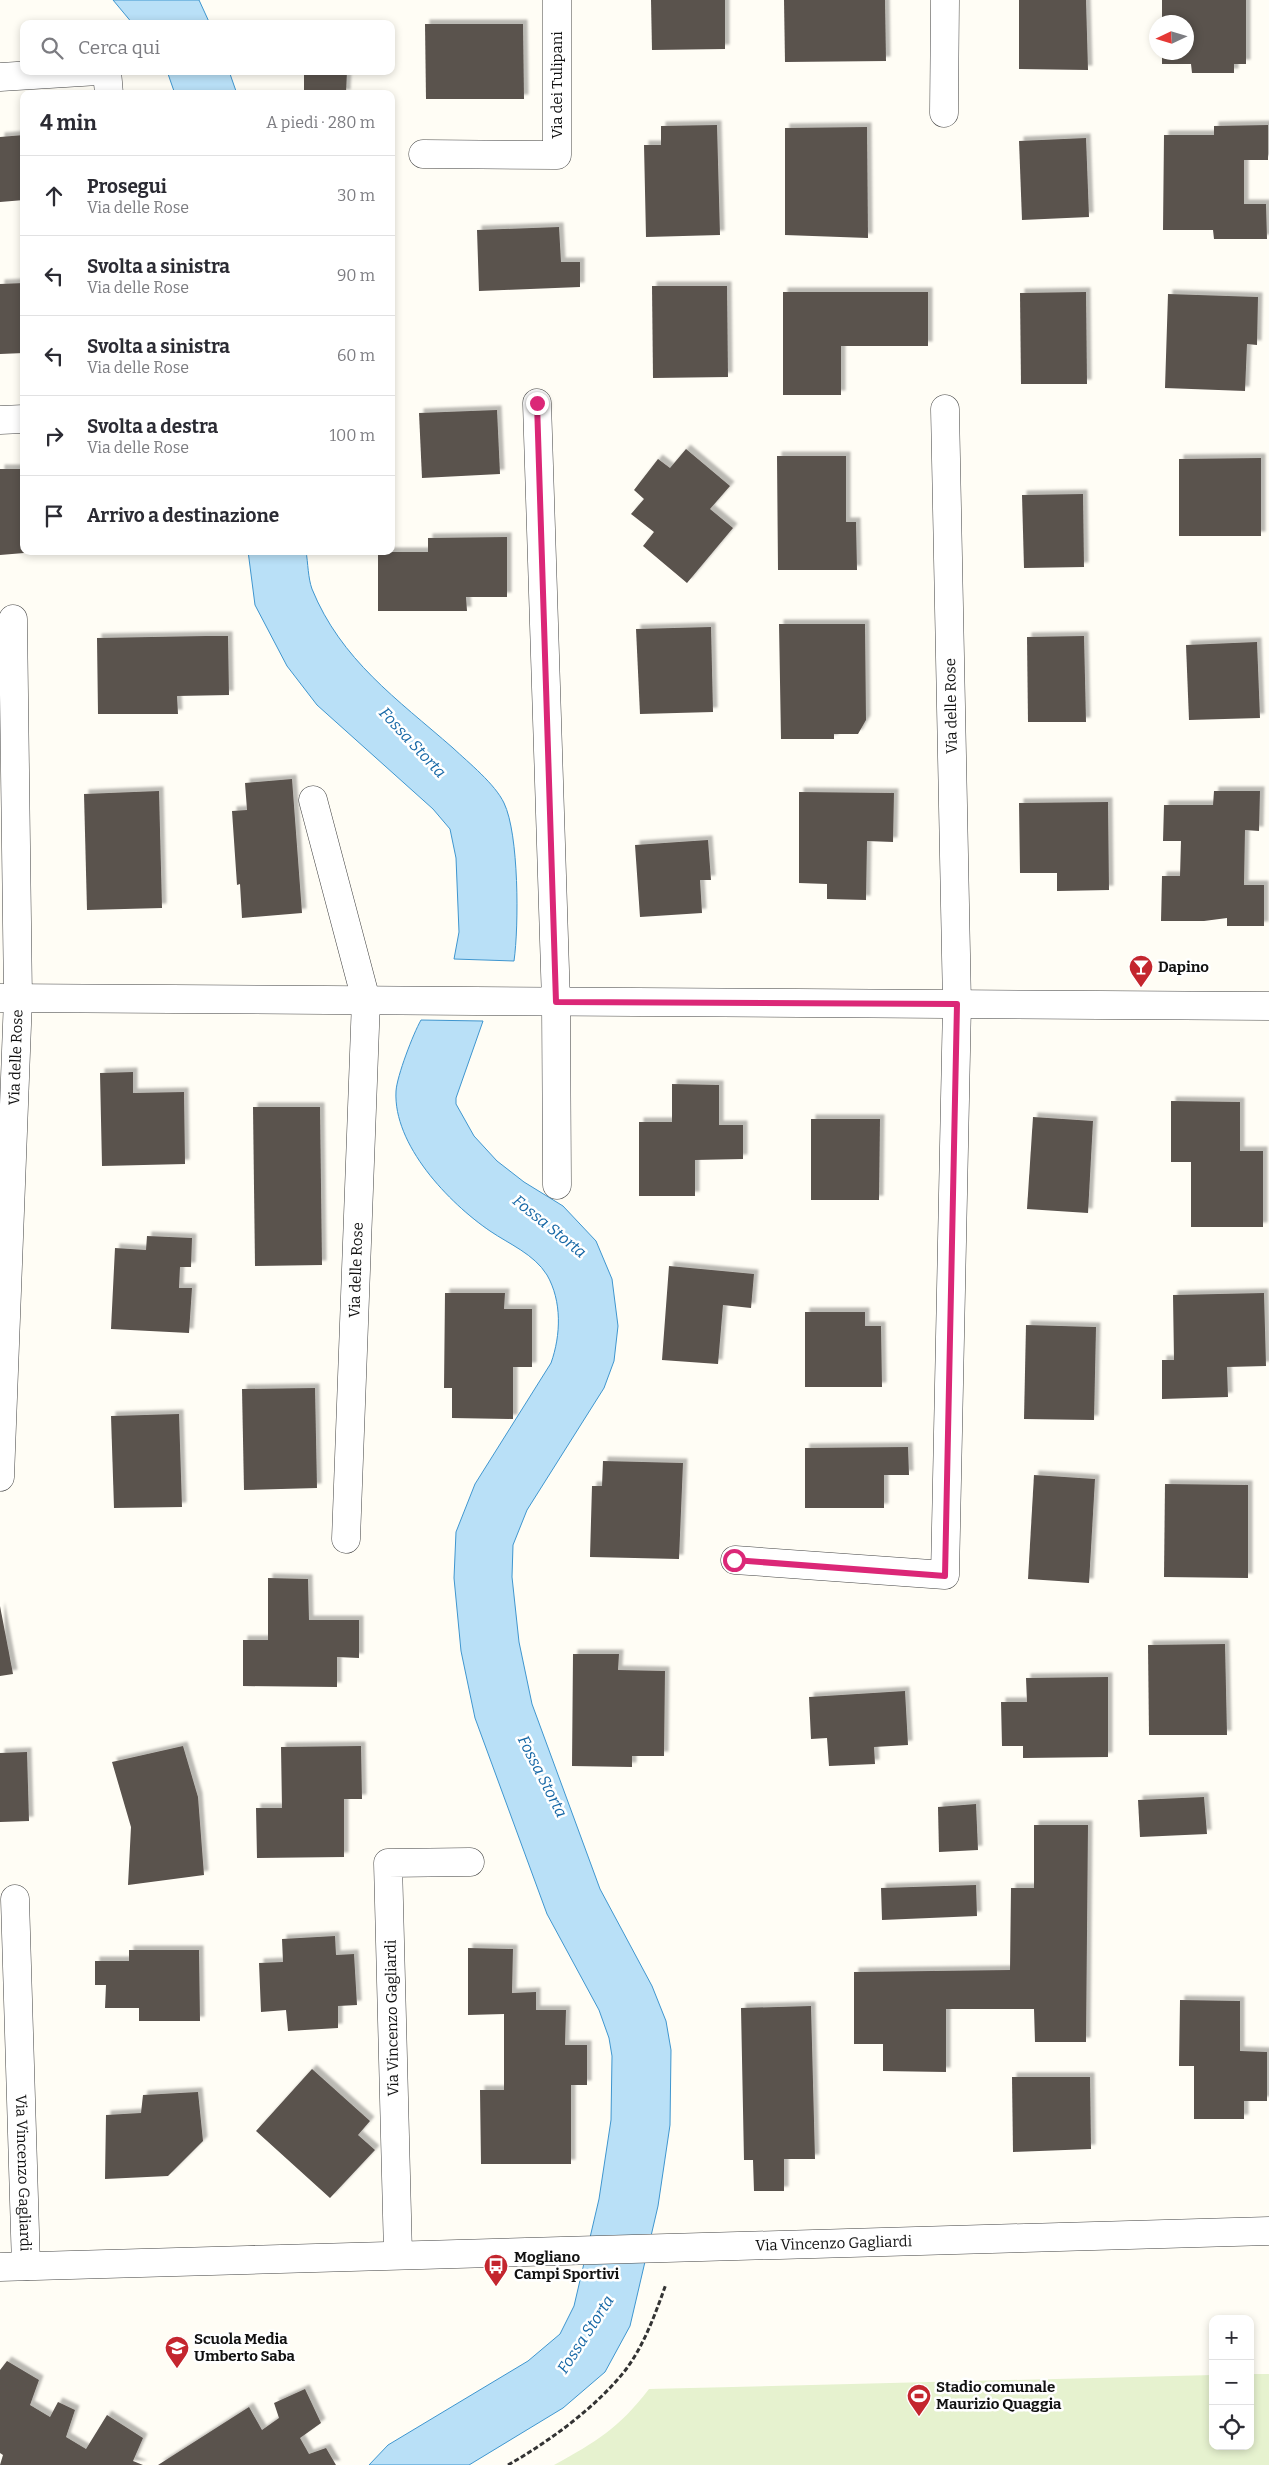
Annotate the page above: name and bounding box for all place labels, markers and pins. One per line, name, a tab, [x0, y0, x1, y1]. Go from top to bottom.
bar icon: Dapino	[1128, 954, 1154, 988]
place label: Dapino	[1158, 958, 1209, 976]
place label: Mogliano Campi Sportivi	[514, 2248, 620, 2283]
bus stop icon: Mogliano Campi Sportivi	[483, 2253, 509, 2287]
place label: Scuola Media Umberto Saba	[194, 2330, 296, 2365]
school or university icon: Scuola Media Umberto Saba	[164, 2335, 190, 2369]
place label: Stadio comunale Maurizio Quaggia	[936, 2378, 1062, 2413]
sports icon: Stadio comunale Maurizio Quaggia	[906, 2383, 932, 2417]

